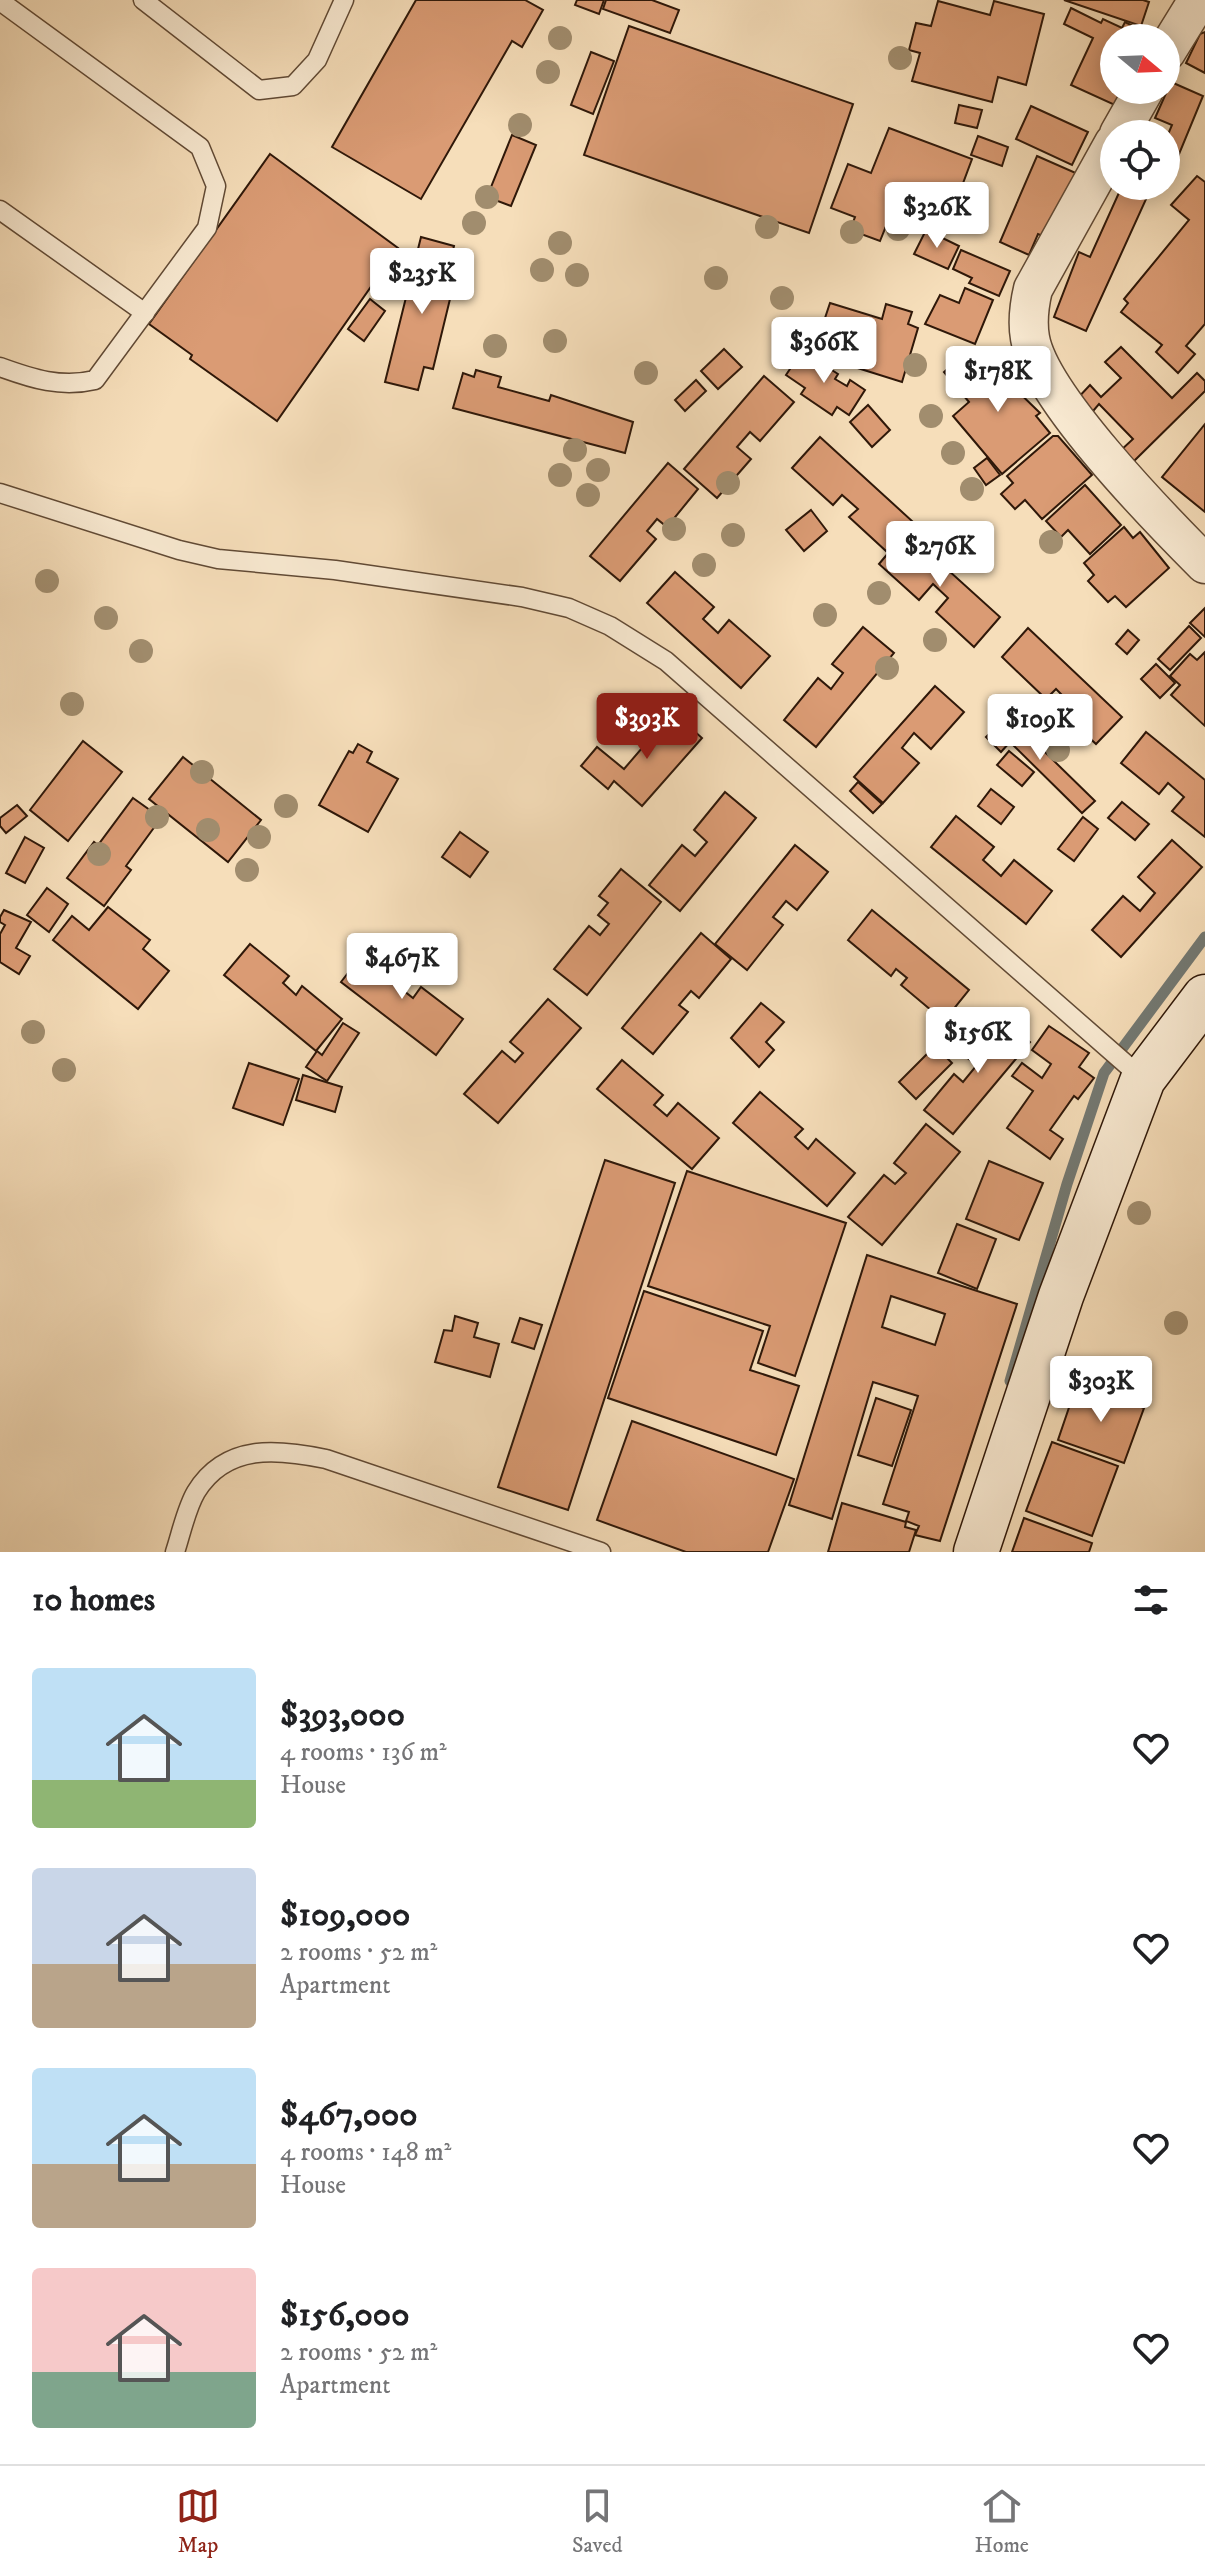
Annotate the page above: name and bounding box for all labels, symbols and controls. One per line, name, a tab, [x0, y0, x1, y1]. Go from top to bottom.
north arrow	[1100, 24, 1180, 104]
map controls	[1100, 24, 1180, 200]
button: locate	[1100, 120, 1180, 200]
pin: $326K	[881, 182, 993, 250]
text: $326K	[903, 191, 971, 224]
pin: $235K	[366, 248, 478, 316]
text: $235K	[388, 257, 456, 290]
pin: $366K	[768, 317, 880, 385]
text: $366K	[789, 326, 859, 359]
pin: $178K	[942, 346, 1054, 414]
text: $178K	[964, 355, 1032, 388]
pin: $276K	[884, 521, 996, 589]
text: $276K	[904, 530, 976, 563]
pin: $393K	[591, 693, 703, 761]
pin: $109K	[984, 694, 1096, 762]
text: $393K	[615, 702, 679, 735]
text: $109K	[1006, 703, 1074, 736]
pin: $467K	[346, 933, 458, 1001]
text: $467K	[365, 942, 439, 975]
pin: $156K	[922, 1007, 1034, 1075]
text: $156K	[944, 1016, 1012, 1049]
pin: $303K	[1045, 1356, 1157, 1424]
text: $303K	[1068, 1365, 1134, 1398]
icon: filters	[1129, 1578, 1173, 1622]
text: 10 homes	[32, 1579, 155, 1621]
text: $393,000	[280, 1694, 405, 1736]
icon: home	[96, 1700, 192, 1796]
icon: heart	[1129, 1726, 1173, 1770]
text: 4 rooms · 136 m²	[280, 1736, 447, 1769]
text: House	[280, 1769, 346, 1802]
text: $109,000	[280, 1894, 410, 1936]
icon: home	[96, 1900, 192, 1996]
icon: heart	[1129, 1926, 1173, 1970]
text: 2 rooms · 52 m²	[280, 1936, 437, 1969]
text: Apartment	[280, 1969, 391, 2002]
text: $467,000	[280, 2094, 418, 2136]
icon: home	[96, 2100, 192, 2196]
icon: heart	[1129, 2126, 1173, 2170]
text: 4 rooms · 148 m²	[280, 2136, 451, 2169]
text: House	[280, 2169, 346, 2202]
text: $156,000	[280, 2294, 409, 2336]
icon: home	[96, 2300, 192, 2396]
icon: heart	[1129, 2326, 1173, 2370]
text: 2 rooms · 52 m²	[280, 2336, 437, 2369]
text: Apartment	[280, 2369, 391, 2402]
tab: Map	[176, 2484, 220, 2559]
tab: Saved	[572, 2484, 623, 2559]
tab: Home	[975, 2484, 1029, 2559]

